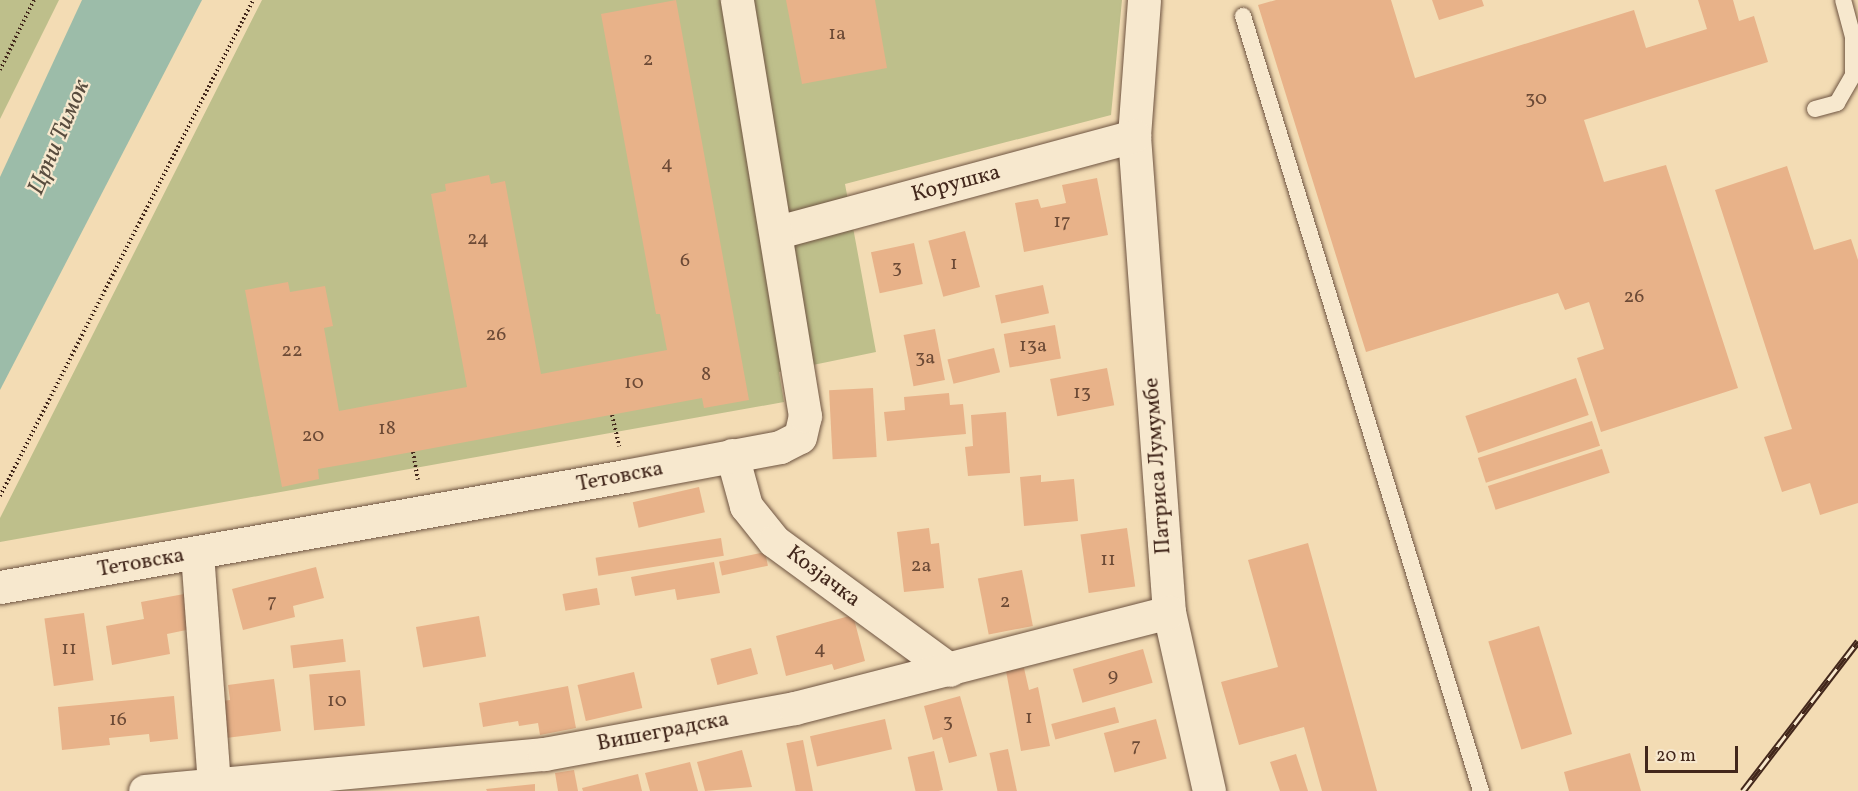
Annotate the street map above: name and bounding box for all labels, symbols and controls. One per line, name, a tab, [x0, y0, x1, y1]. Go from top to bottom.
house number: 1a	[828, 22, 846, 46]
house number: 2	[643, 48, 653, 72]
water label: Црни Тимок	[23, 76, 97, 200]
house number: 30	[1525, 87, 1547, 111]
house number: 4	[661, 152, 673, 176]
street label: Корушка	[909, 159, 1003, 209]
house number: 17	[1053, 210, 1071, 234]
house number: 24	[467, 227, 489, 251]
house number: 6	[680, 249, 690, 273]
house number: 1	[950, 252, 958, 276]
house number: 3	[892, 256, 902, 280]
house number: 26	[1624, 285, 1644, 309]
house number: 26	[486, 323, 506, 347]
house number: 13a	[1019, 334, 1047, 358]
house number: 22	[281, 339, 303, 363]
house number: 3a	[915, 346, 935, 370]
house number: 8	[701, 363, 711, 387]
house number: 10	[624, 371, 644, 395]
street label: Патриса Лумумбе	[1139, 377, 1177, 555]
house number: 13	[1073, 381, 1091, 405]
house number: 18	[378, 417, 396, 441]
house number: 20	[302, 424, 324, 448]
street label: Тетовска	[574, 456, 666, 498]
street label: Козјачка	[781, 541, 865, 613]
street label: Тетовска	[95, 542, 187, 584]
house number: 11	[1100, 548, 1116, 572]
house number: 2a	[911, 554, 931, 578]
house number: 7	[267, 590, 277, 614]
house number: 2	[1000, 590, 1010, 614]
house number: 11	[61, 637, 77, 661]
house number: 4	[814, 637, 826, 661]
house number: 9	[1108, 664, 1118, 688]
house number: 10	[327, 689, 347, 713]
street label: Вишеградска	[595, 706, 731, 758]
house number: 1	[1025, 706, 1033, 730]
house number: 16	[109, 708, 127, 732]
house number: 3	[943, 710, 953, 734]
house number: 7	[1131, 734, 1141, 758]
scale bar	[1648, 734, 1741, 772]
text: 20 m	[1656, 744, 1696, 769]

